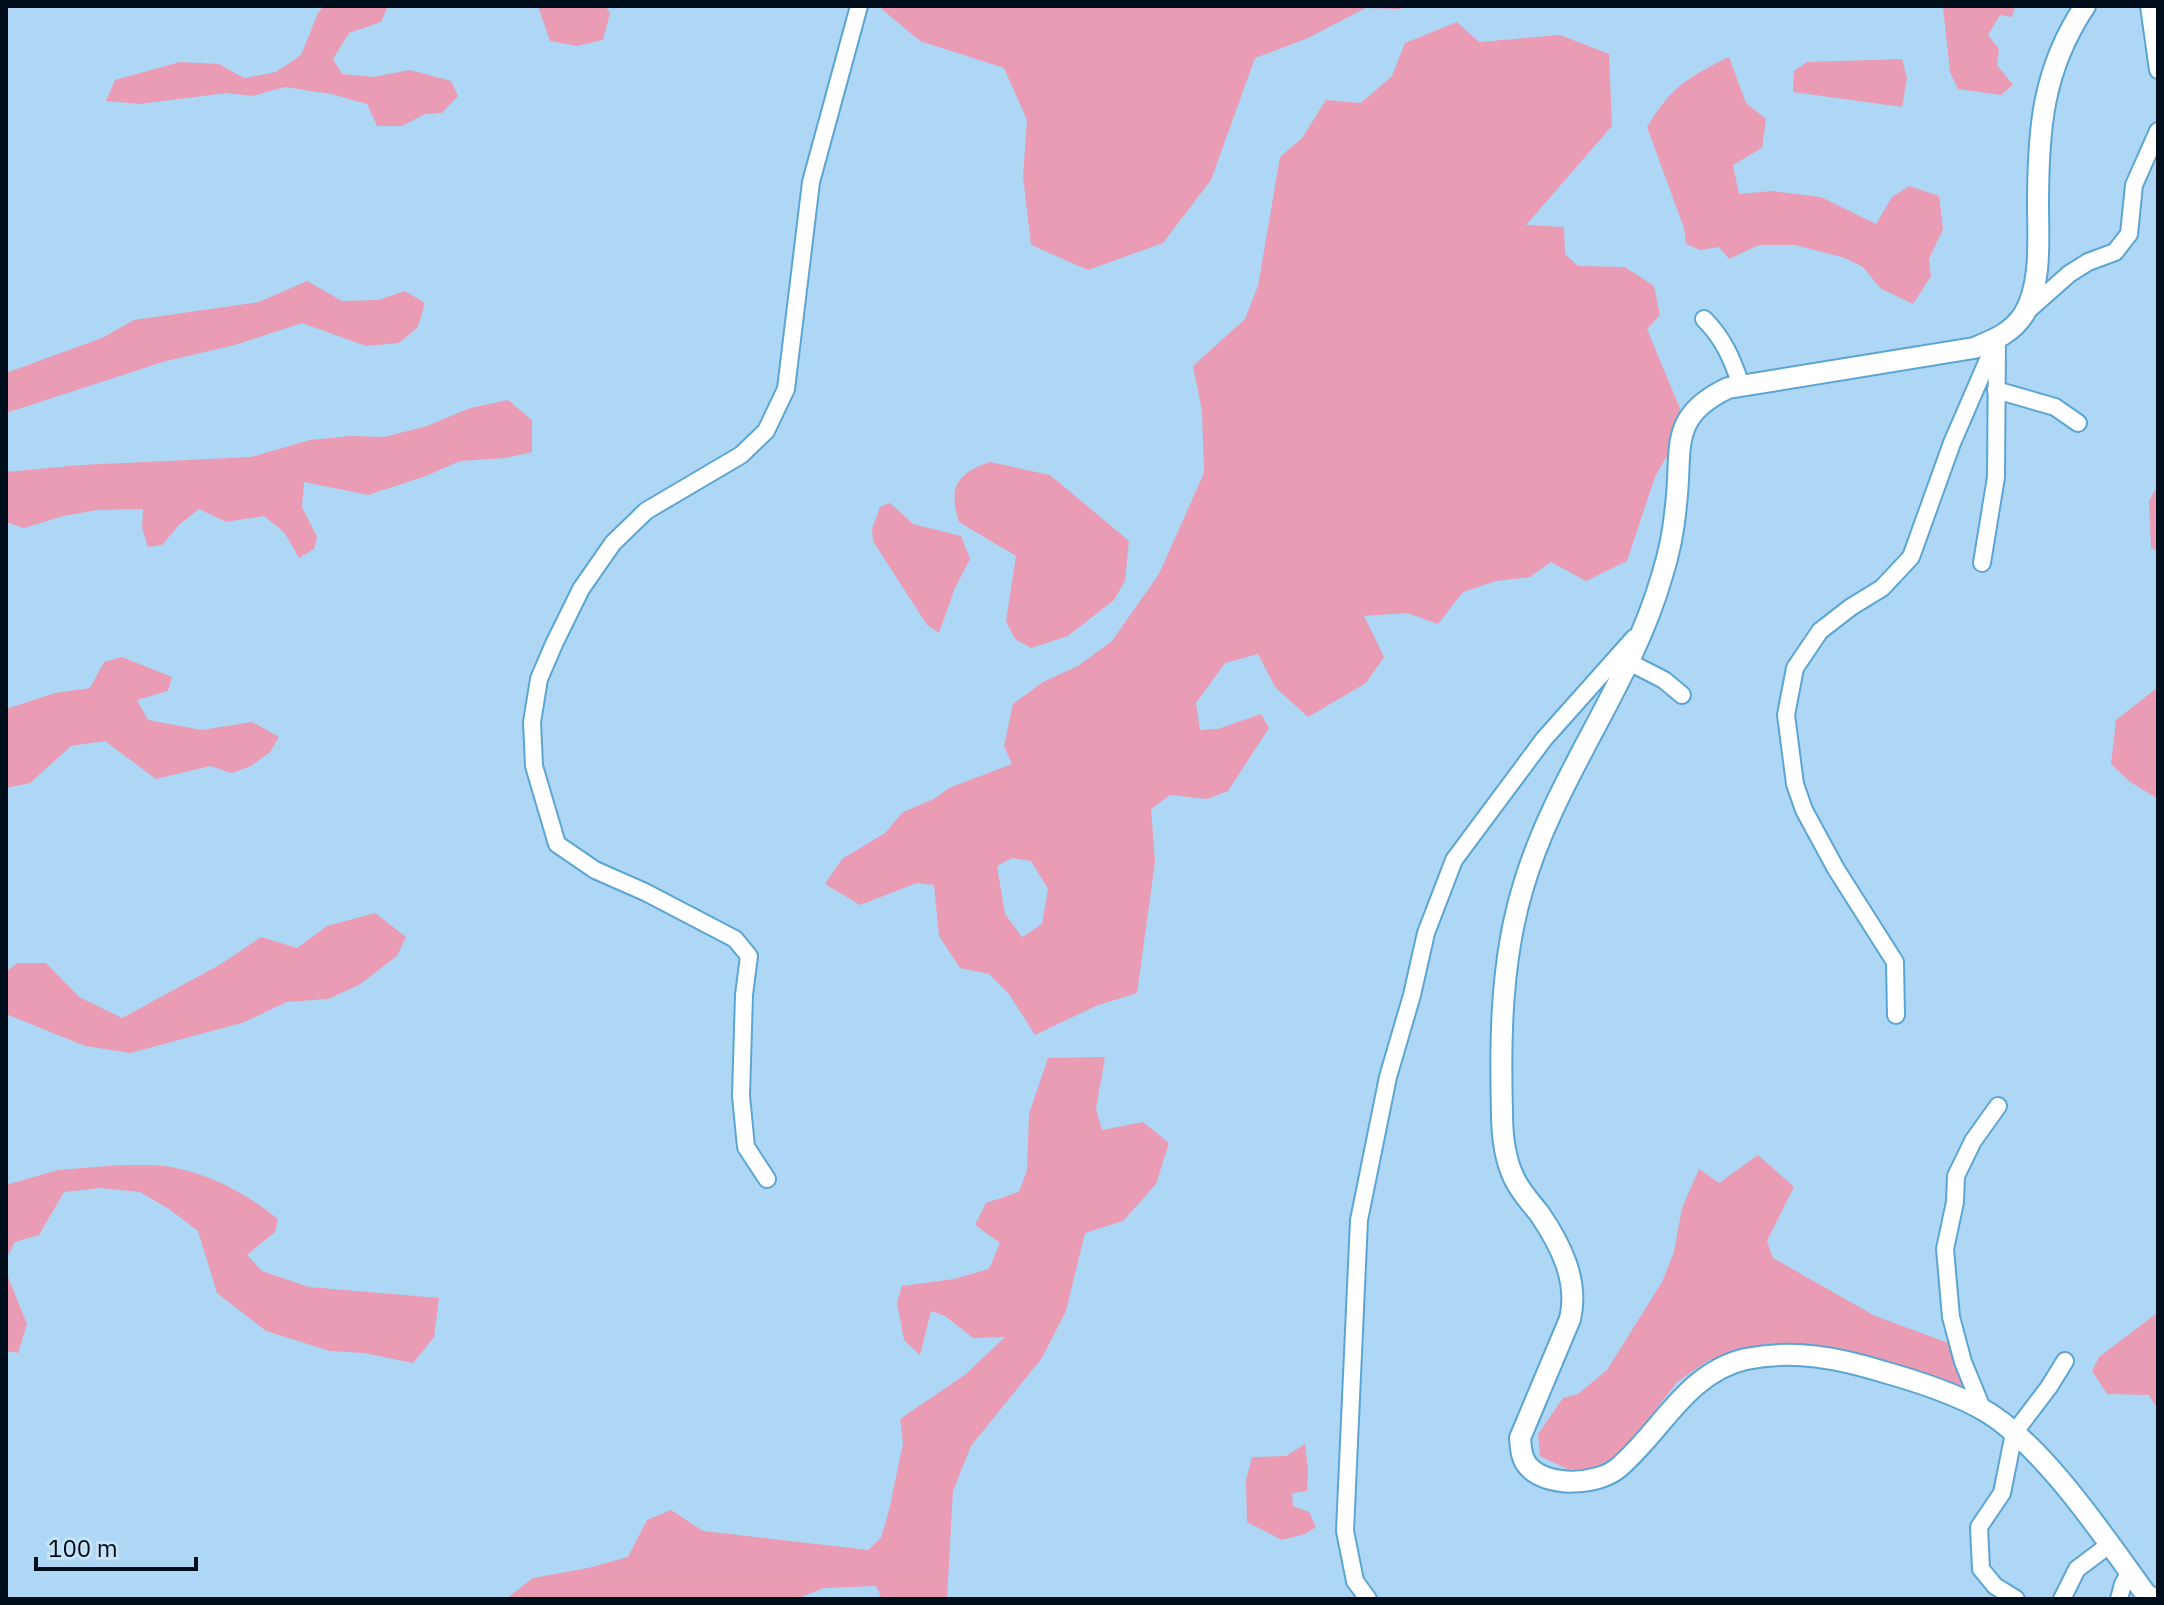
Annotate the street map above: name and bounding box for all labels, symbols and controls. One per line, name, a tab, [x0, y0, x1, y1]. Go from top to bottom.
scale bar	[36, 1521, 196, 1571]
text: 100 m	[48, 1532, 118, 1564]

